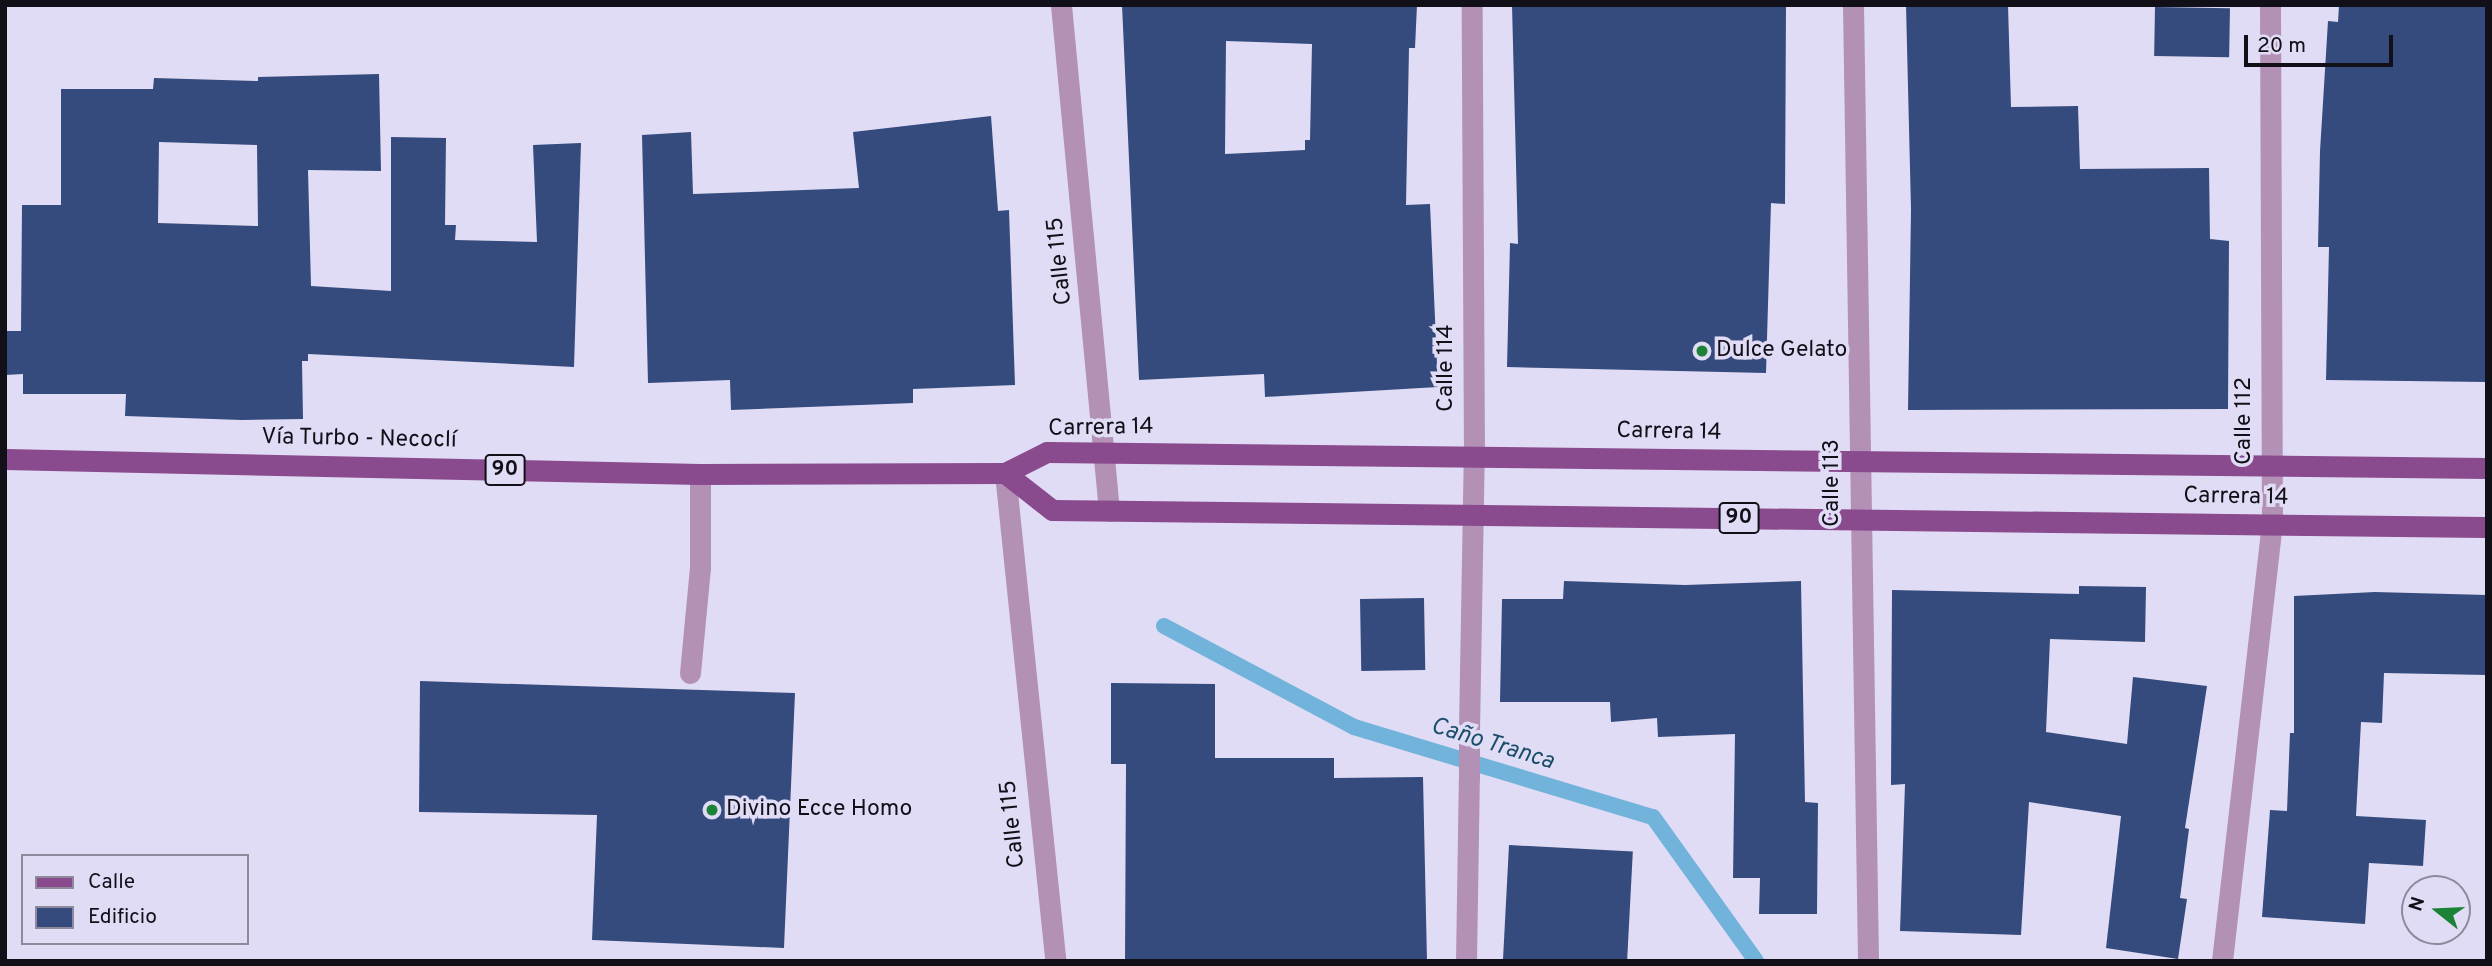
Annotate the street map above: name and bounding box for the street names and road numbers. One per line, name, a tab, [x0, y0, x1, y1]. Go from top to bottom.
street label: Calle 115	[1043, 216, 1079, 306]
street label: Calle 114	[1433, 324, 1461, 412]
street label: Calle 112	[2231, 377, 2259, 465]
street label: Carrera 14	[1048, 414, 1154, 444]
street label: Carrera 14	[1616, 418, 1722, 448]
street label: Vía Turbo - Necoclí	[261, 424, 457, 456]
street label: Calle 113	[1819, 439, 1847, 527]
road number: 90	[484, 452, 526, 488]
street label: Carrera 14	[2183, 483, 2289, 513]
road number: 90	[1718, 500, 1760, 536]
street label: Calle 115	[996, 779, 1032, 869]

